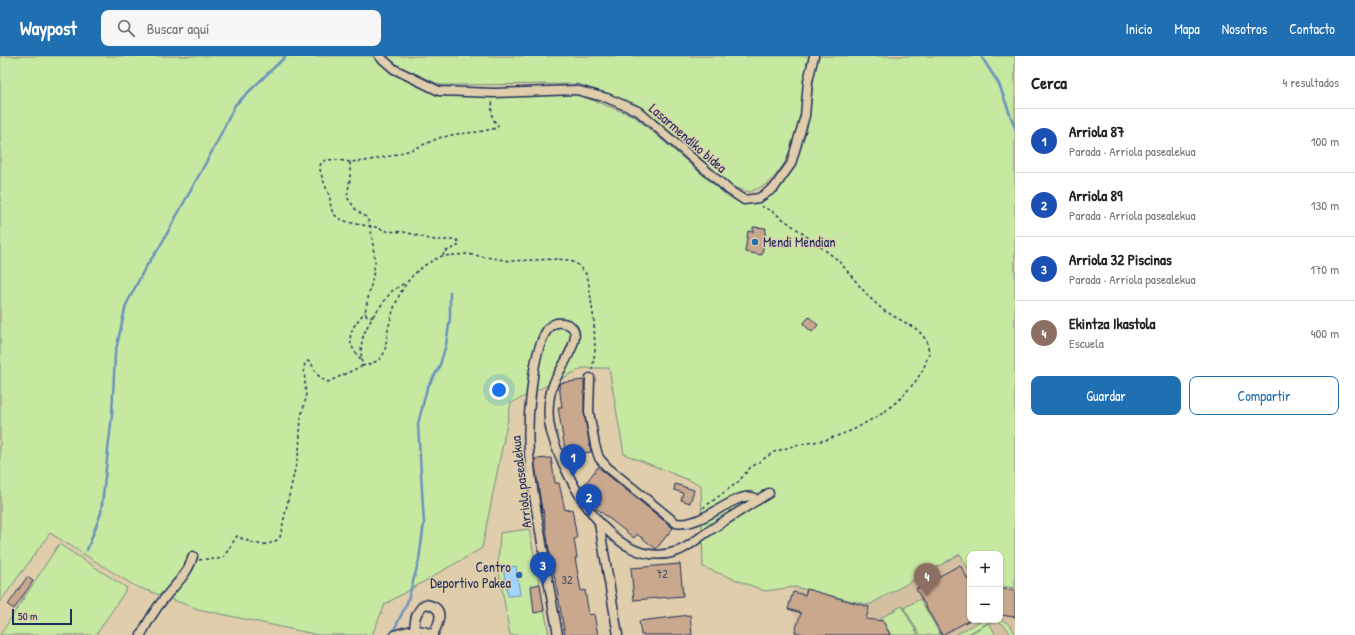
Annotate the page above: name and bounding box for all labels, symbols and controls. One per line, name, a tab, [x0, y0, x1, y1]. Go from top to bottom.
search box	[101, 10, 381, 46]
text: Waypost	[20, 15, 77, 41]
icon: search	[115, 17, 137, 39]
text: Buscar aquí	[147, 18, 209, 39]
text: Inicio	[1126, 19, 1152, 38]
text: Mapa	[1174, 19, 1200, 38]
text: Nosotros	[1222, 19, 1267, 38]
text: Contacto	[1289, 19, 1335, 38]
text: Cerca	[1031, 71, 1067, 94]
text: 4 resultados	[1282, 73, 1339, 91]
street label: Lasarmendiko bidea	[645, 99, 732, 177]
text: Arriola 87	[1069, 121, 1125, 142]
text: 1	[1042, 132, 1046, 150]
text: 100 m	[1311, 132, 1339, 150]
text: Parada · Arriola pasealekua	[1069, 142, 1196, 160]
text: Arriola 89	[1069, 185, 1123, 206]
text: 2	[1041, 196, 1047, 214]
text: 130 m	[1311, 196, 1339, 214]
text: Parada · Arriola pasealekua	[1069, 206, 1196, 224]
place label: Mendi Mendian	[763, 232, 836, 251]
marker: Mendi Mendian	[750, 237, 760, 247]
text: Arriola 32 Piscinas	[1069, 249, 1172, 270]
text: 3	[1041, 260, 1047, 278]
text: 170 m	[1310, 260, 1339, 278]
text: Parada · Arriola pasealekua	[1069, 270, 1196, 288]
text: Ekintza Ikastola	[1069, 313, 1155, 334]
text: 4	[1042, 324, 1046, 342]
text: 400 m	[1311, 324, 1339, 342]
text: Escuela	[1069, 334, 1104, 352]
button: Guardar	[1031, 376, 1181, 415]
button: Compartir	[1189, 376, 1339, 415]
your location	[489, 380, 509, 400]
street label: Arriola pasealekua	[505, 434, 537, 529]
pin: 1	[560, 444, 586, 477]
pin: 2	[576, 484, 602, 517]
map controls	[967, 551, 1003, 623]
button: +	[967, 551, 1003, 587]
pin: 3	[530, 552, 556, 585]
place label: Centro Deportivo Pakea	[430, 557, 511, 593]
pin: 4	[914, 563, 940, 596]
house number: 72	[656, 565, 668, 582]
marker: Centro Deportivo Pakea	[514, 570, 524, 580]
house number: 32	[562, 571, 573, 588]
button: −	[967, 587, 1003, 623]
scale bar	[12, 607, 72, 626]
text: 50 m	[18, 609, 38, 623]

